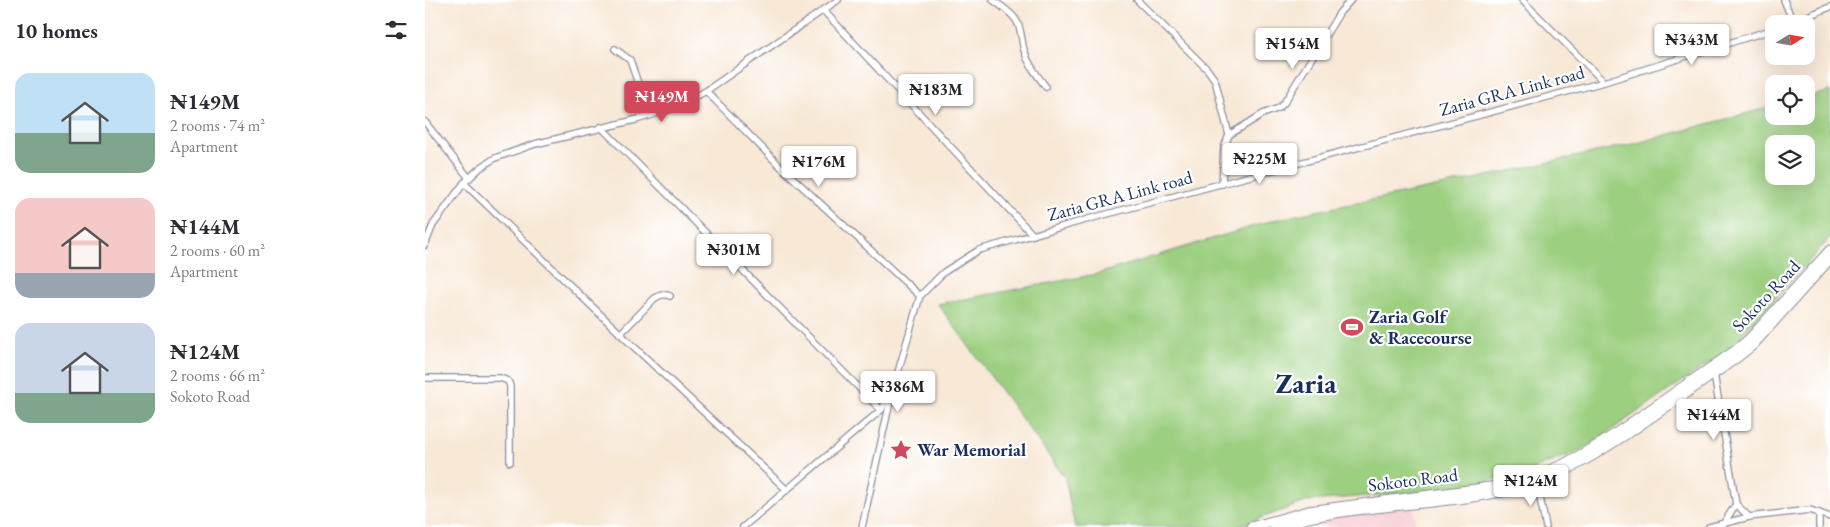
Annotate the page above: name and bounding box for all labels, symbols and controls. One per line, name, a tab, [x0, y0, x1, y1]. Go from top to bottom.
north arrow	[1765, 15, 1815, 65]
map controls	[1765, 15, 1815, 185]
icon: filters	[382, 16, 410, 44]
text: 10 homes	[15, 17, 98, 44]
pin: ₦343M	[1657, 23, 1727, 66]
pin: ₦154M	[1258, 28, 1328, 70]
text: ₦343M	[1665, 29, 1719, 50]
text: ₦154M	[1266, 33, 1320, 54]
street label: Zaria GRA Link road	[1437, 60, 1588, 121]
pin: ₦183M	[901, 74, 971, 116]
button: locate	[1765, 75, 1815, 125]
text: ₦183M	[909, 79, 963, 100]
pin: ₦149M	[627, 80, 697, 123]
text: ₦149M	[635, 86, 689, 107]
text: ₦149M	[170, 88, 240, 115]
icon: home	[55, 93, 115, 153]
text: 2 rooms · 74 m²	[170, 115, 265, 136]
button: layers	[1765, 135, 1815, 185]
text: Apartment	[170, 136, 238, 157]
pin: ₦225M	[1225, 142, 1295, 185]
pin: ₦176M	[784, 146, 854, 188]
text: ₦225M	[1233, 148, 1287, 169]
text: ₦176M	[792, 151, 846, 172]
street label: Zaria GRA Link road	[1045, 165, 1196, 226]
text: ₦144M	[170, 213, 240, 240]
icon: home	[55, 218, 115, 278]
pin: ₦301M	[699, 234, 769, 276]
text: ₦301M	[707, 239, 761, 260]
text: 2 rooms · 60 m²	[170, 240, 265, 261]
street label: Sokoto Road	[1726, 254, 1805, 336]
text: Apartment	[170, 261, 238, 282]
place label: Zaria Golf & Racecourse	[1369, 305, 1472, 349]
sports icon: Zaria Golf & Racecourse	[1339, 314, 1365, 340]
text: ₦124M	[170, 338, 240, 365]
icon: home	[55, 343, 115, 403]
text: 2 rooms · 66 m²	[170, 365, 265, 386]
district label: Zaria	[1275, 365, 1337, 401]
pin: ₦386M	[863, 370, 933, 413]
text: ₦386M	[871, 376, 925, 397]
text: Sokoto Road	[170, 386, 250, 407]
pin: ₦144M	[1679, 398, 1749, 441]
text: ₦144M	[1687, 404, 1741, 425]
place icon: War Memorial	[888, 437, 914, 463]
place label: War Memorial	[917, 438, 1026, 461]
street label: Sokoto Road	[1367, 462, 1460, 496]
pin: ₦124M	[1496, 464, 1566, 507]
text: ₦124M	[1504, 470, 1558, 491]

